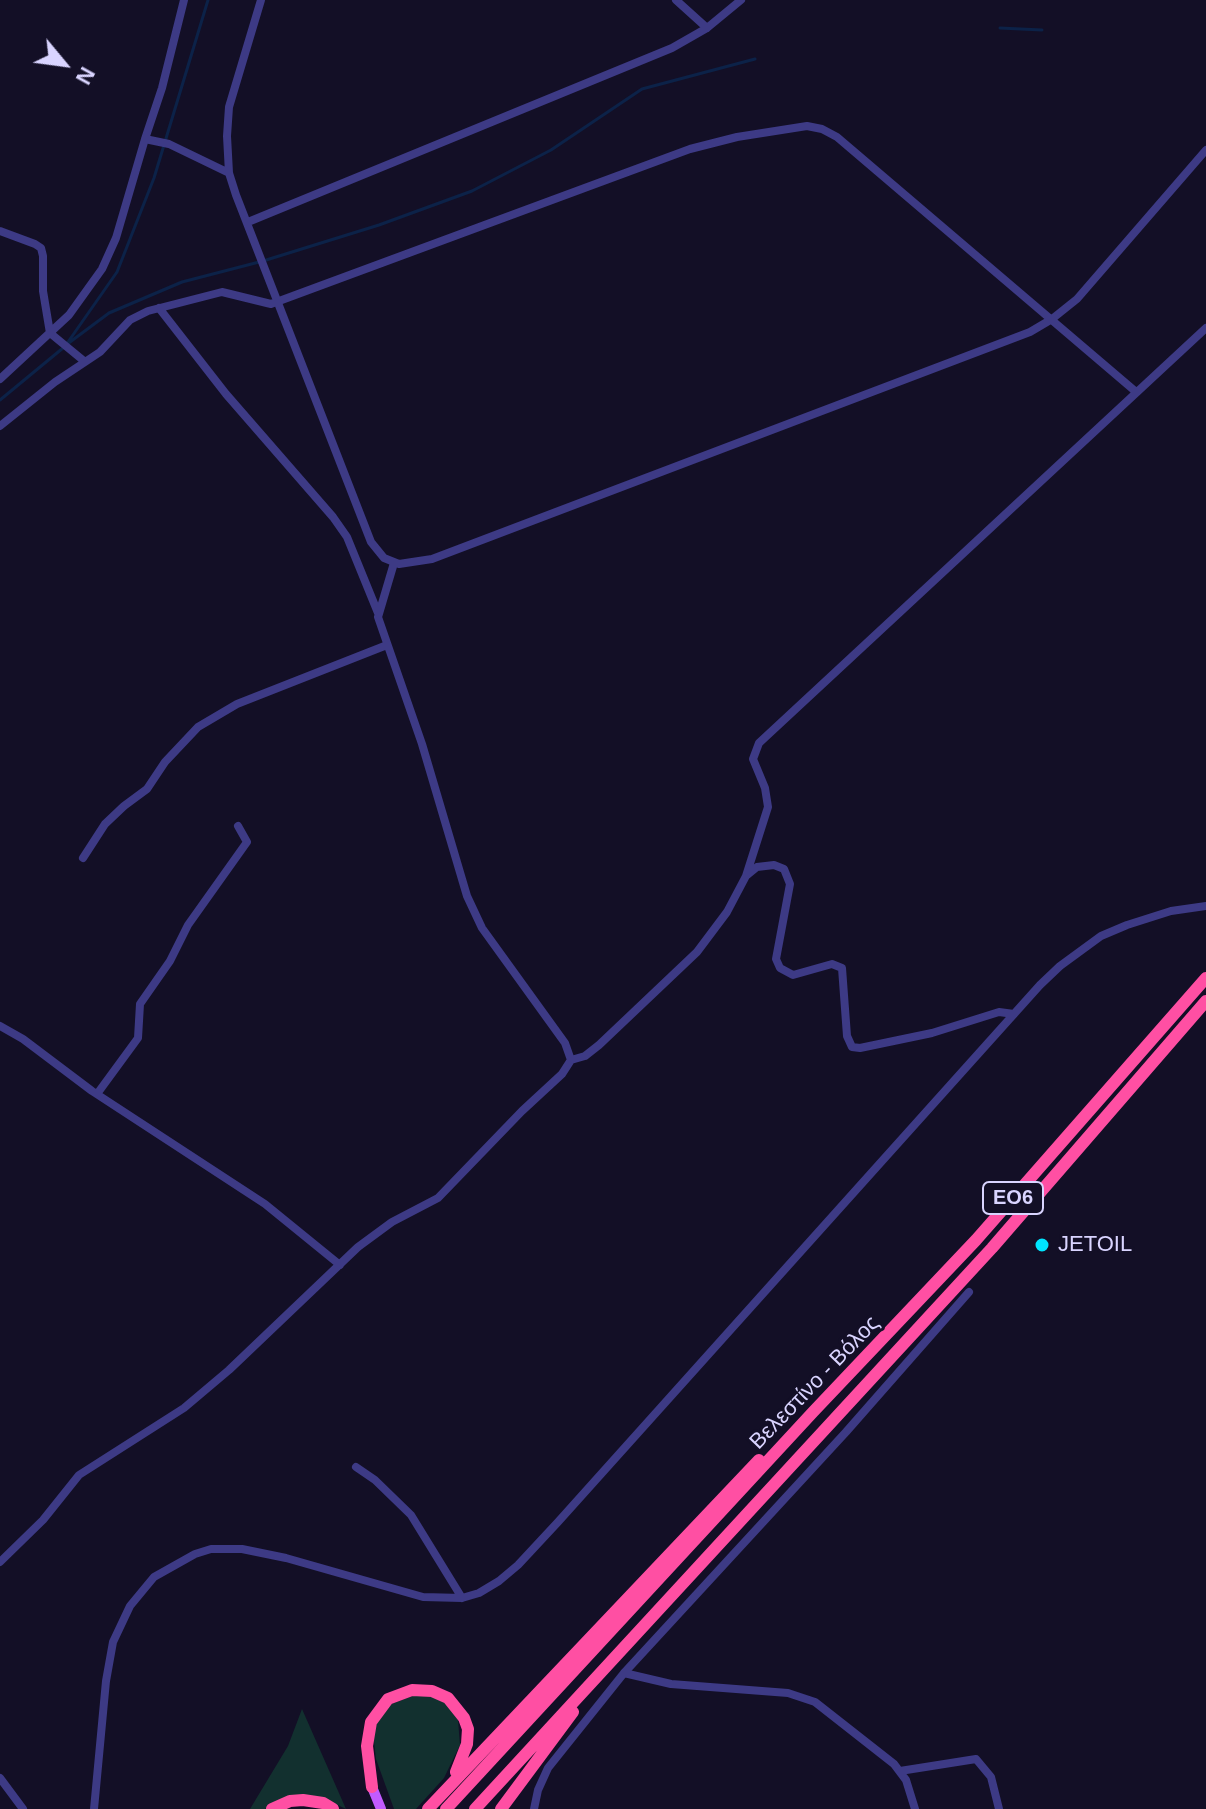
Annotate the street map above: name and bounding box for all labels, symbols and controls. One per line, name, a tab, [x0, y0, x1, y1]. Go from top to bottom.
north arrow	[24, 24, 104, 104]
text: N	[71, 63, 100, 89]
road number: ΕΟ6	[983, 1182, 1043, 1214]
place label: JETOIL	[1058, 1232, 1132, 1258]
marker: JETOIL	[1033, 1236, 1051, 1254]
street label: Βελεστίνο - Βόλος	[745, 1311, 885, 1455]

